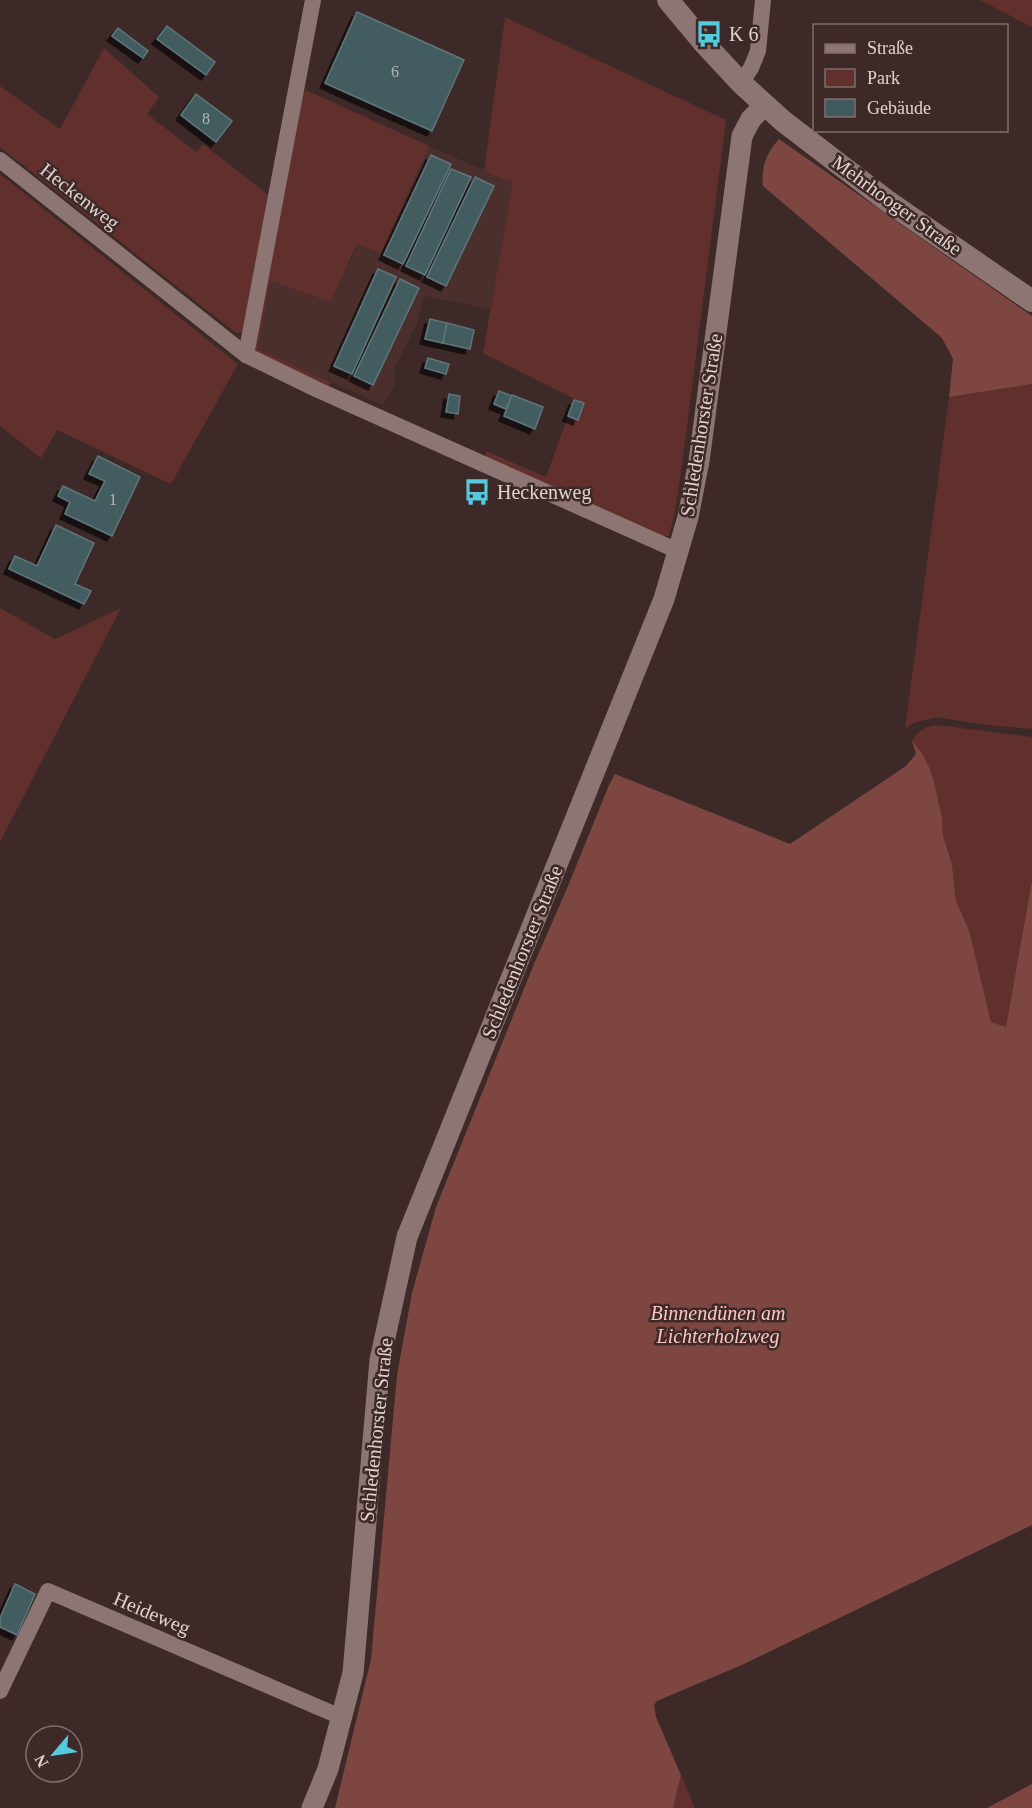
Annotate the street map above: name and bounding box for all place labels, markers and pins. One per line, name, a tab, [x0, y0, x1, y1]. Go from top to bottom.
bus stop icon: K 6	[694, 19, 724, 49]
place label: K 6	[729, 23, 758, 45]
bus stop icon: Heckenweg	[462, 477, 492, 507]
place label: Heckenweg	[497, 481, 591, 504]

